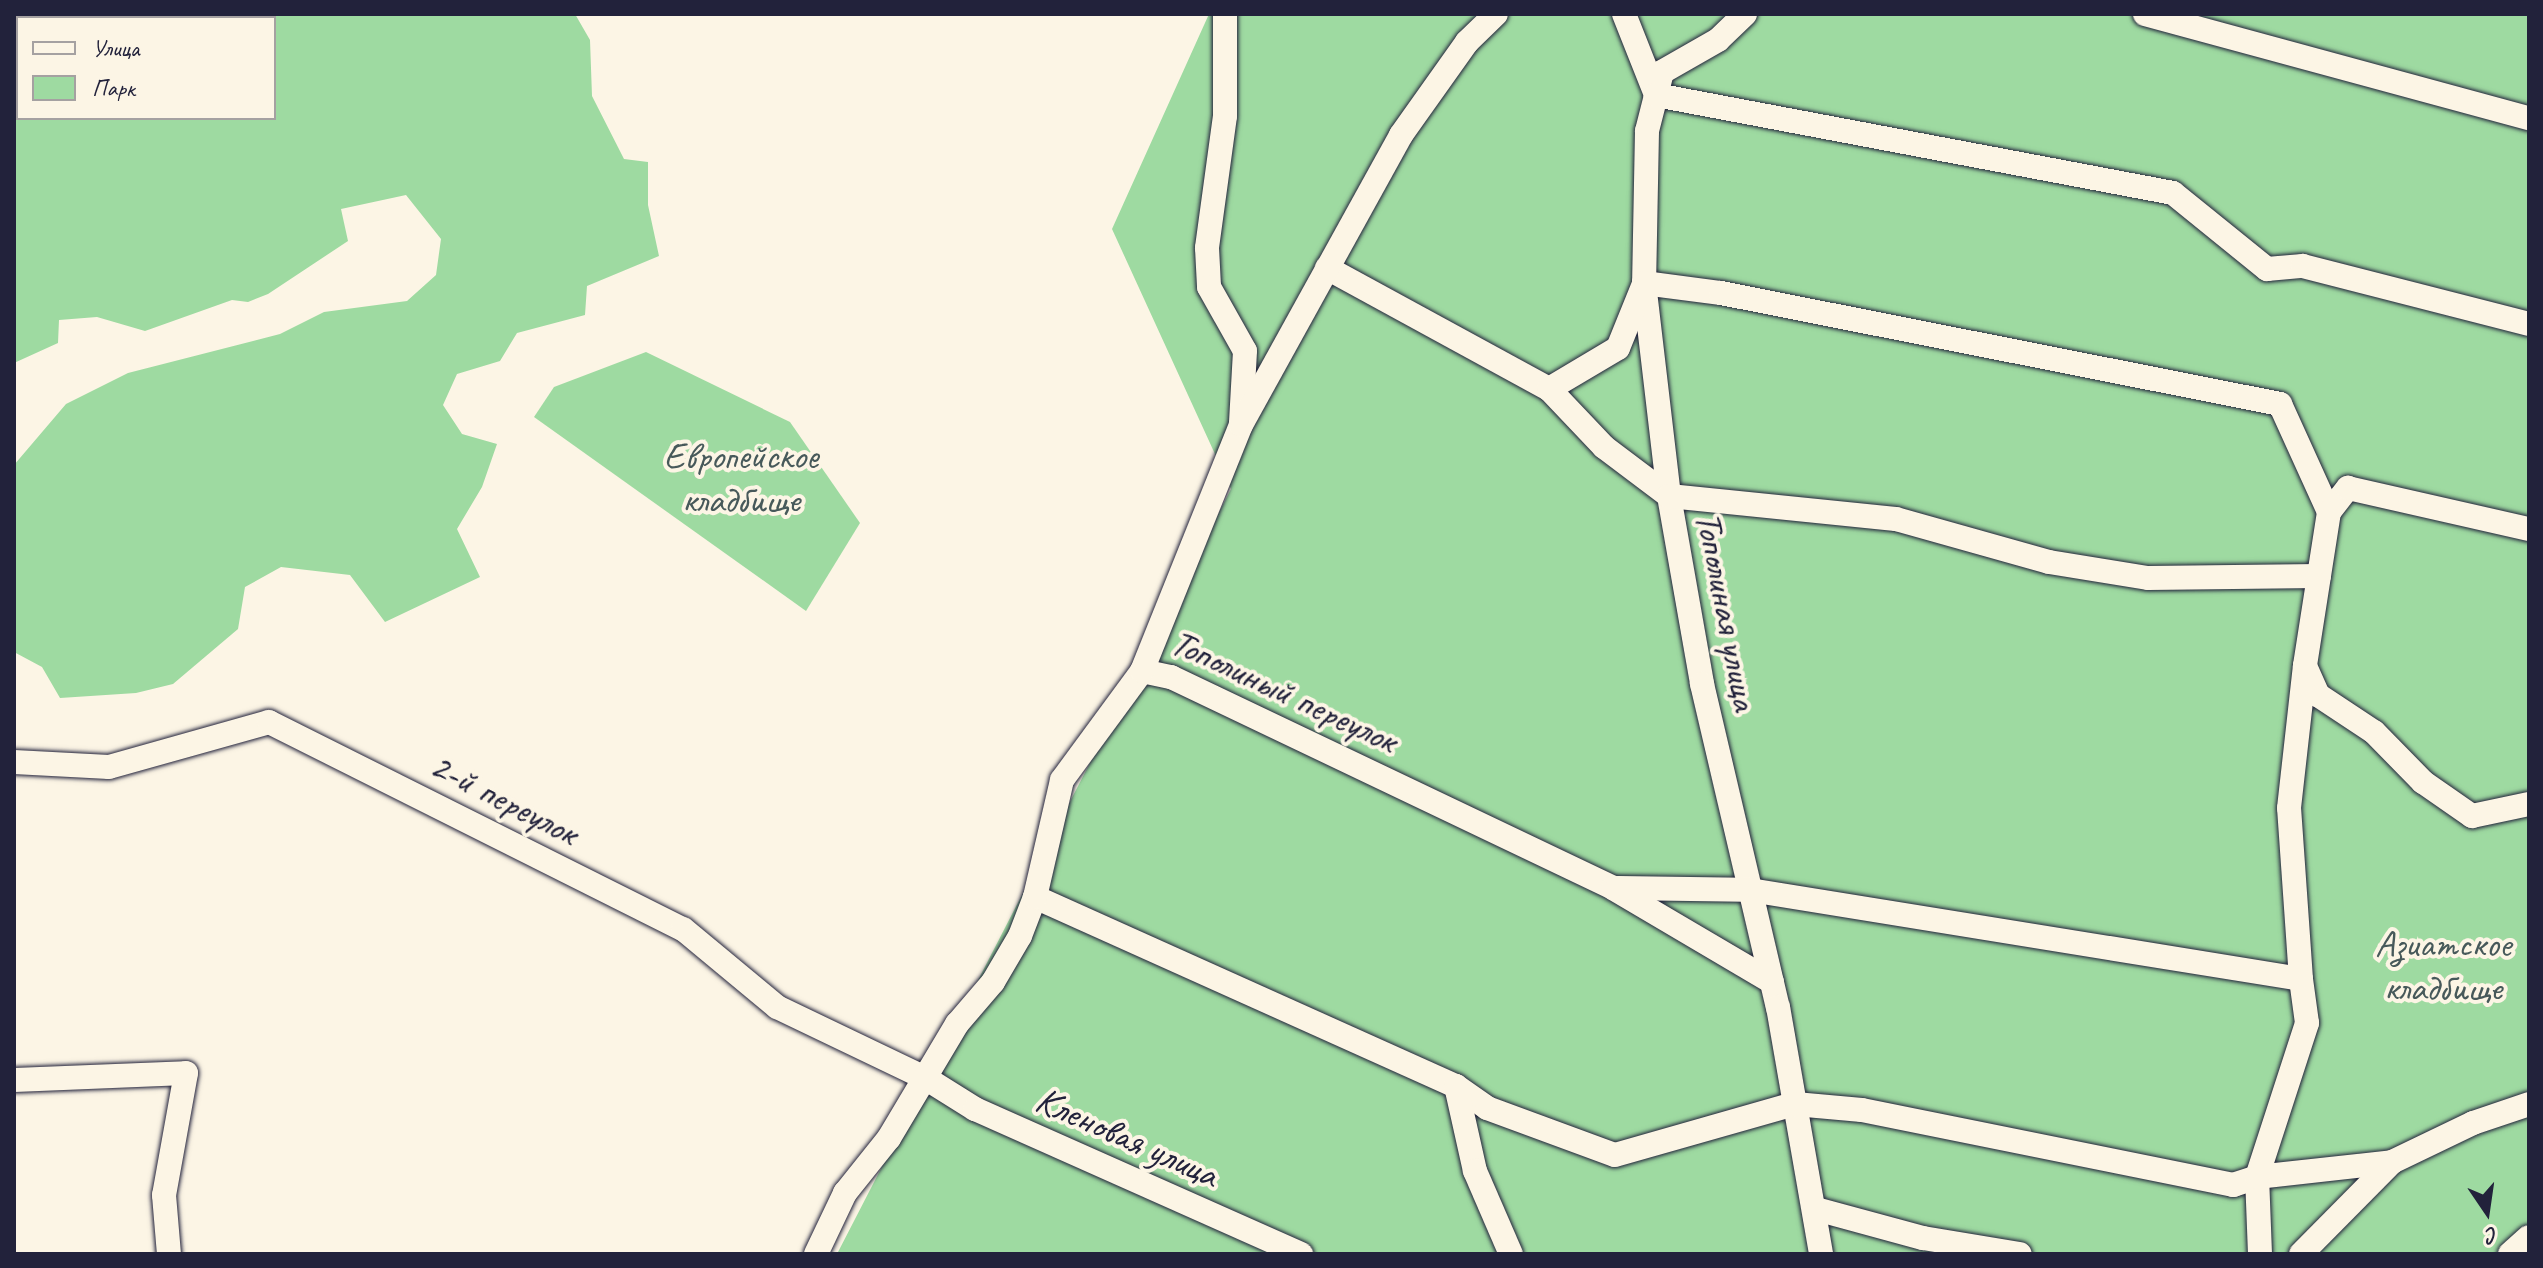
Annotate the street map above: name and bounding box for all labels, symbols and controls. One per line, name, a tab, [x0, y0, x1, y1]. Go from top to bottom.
legend	[16, 16, 276, 120]
text: Улица	[92, 33, 140, 63]
text: Парк	[92, 73, 135, 103]
park label: Европейское кладбище	[664, 433, 818, 522]
street label: Тополиная улица	[1685, 506, 1769, 716]
street label: Тополиный переулок	[1164, 619, 1404, 763]
street label: 2-й переулок	[422, 742, 586, 856]
park label: Азиатское кладбище	[2375, 921, 2511, 1010]
street label: Кленовая улица	[1028, 1076, 1226, 1198]
north arrow	[2447, 1172, 2527, 1252]
text: С	[2484, 1221, 2501, 1250]

